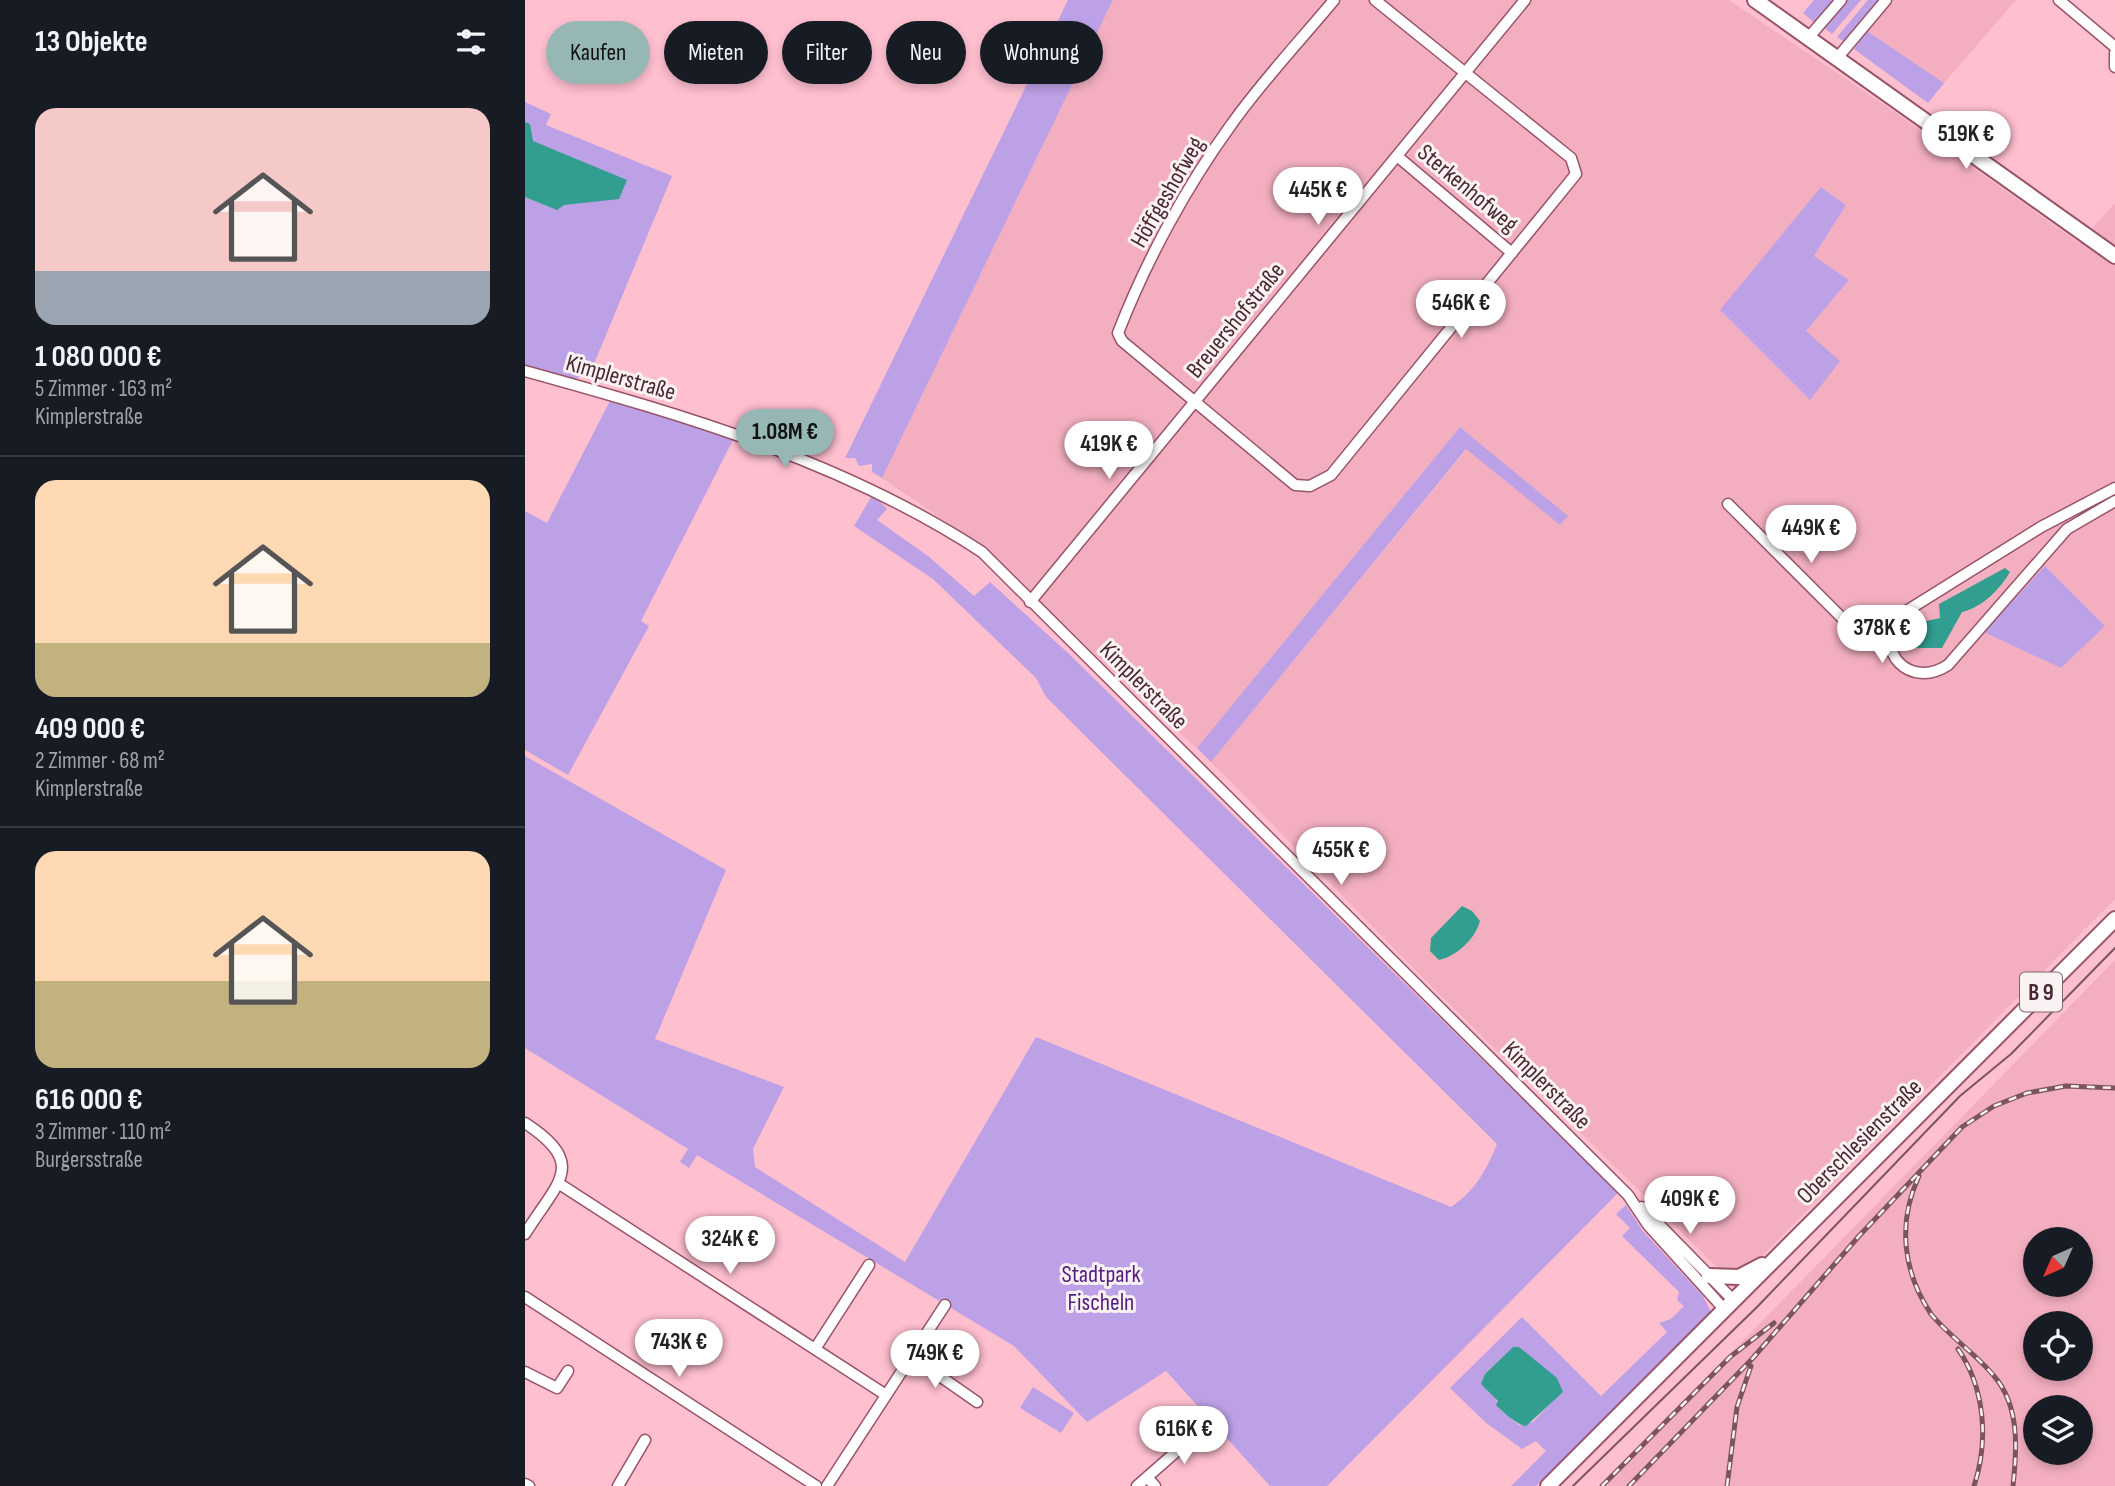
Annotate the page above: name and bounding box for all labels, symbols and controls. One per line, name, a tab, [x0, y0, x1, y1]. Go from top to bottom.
chip: Kaufen	[546, 21, 650, 84]
chip: Mieten	[664, 21, 768, 84]
chip: Filter	[782, 21, 872, 84]
chip: Neu	[886, 21, 966, 84]
chip: Wohnung	[980, 21, 1103, 84]
icon: filters	[452, 23, 490, 61]
text: 13 Objekte	[35, 24, 148, 60]
pin: 519K €	[1909, 111, 2023, 171]
text: 519K €	[1938, 120, 1994, 148]
street label: Höffgeshofweg	[1124, 132, 1211, 253]
street label: Sterkenhofweg	[1412, 138, 1524, 239]
icon: home	[200, 154, 326, 280]
pin: 445K €	[1261, 168, 1375, 227]
text: 445K €	[1289, 176, 1347, 204]
street label: Breuershofstraße	[1180, 257, 1291, 384]
pin: 546K €	[1404, 280, 1518, 340]
text: 546K €	[1432, 289, 1490, 317]
text: 1 080 000 €	[35, 339, 162, 375]
street label: Kimplerstraße	[563, 348, 679, 407]
text: 5 Zimmer · 163 m²	[35, 375, 172, 403]
text: Kimplerstraße	[35, 403, 143, 431]
pin: 1.08M €	[720, 410, 850, 469]
text: 1.08M €	[752, 418, 818, 446]
pin: 419K €	[1052, 421, 1166, 481]
text: 419K €	[1080, 430, 1138, 458]
pin: 449K €	[1754, 505, 1868, 565]
text: 449K €	[1781, 514, 1841, 542]
icon: home	[200, 526, 326, 652]
pin: 378K €	[1825, 606, 1939, 665]
text: 378K €	[1853, 614, 1911, 642]
street label: Kimplerstraße	[1094, 635, 1194, 735]
text: 409 000 €	[35, 711, 145, 747]
text: 2 Zimmer · 68 m²	[35, 747, 165, 775]
text: Kimplerstraße	[35, 775, 143, 803]
pin: 455K €	[1284, 828, 1398, 887]
text: 455K €	[1312, 836, 1370, 864]
icon: home	[200, 897, 326, 1023]
road number: B 9	[2020, 973, 2062, 1012]
street label: Kimplerstraße	[1497, 1035, 1597, 1135]
street label: Oberschlesienstraße	[1791, 1073, 1928, 1210]
text: 616 000 €	[35, 1082, 143, 1118]
text: 3 Zimmer · 110 m²	[35, 1118, 171, 1146]
text: Burgersstraße	[35, 1146, 143, 1174]
pin: 409K €	[1633, 1176, 1747, 1236]
text: 409K €	[1660, 1185, 1720, 1213]
pin: 324K €	[673, 1216, 787, 1276]
text: 324K €	[701, 1225, 759, 1253]
north arrow	[2023, 1227, 2093, 1297]
map controls	[2023, 1227, 2093, 1465]
park label: Stadtpark Fischeln	[1061, 1260, 1141, 1317]
button: locate	[2023, 1311, 2093, 1381]
pin: 743K €	[622, 1320, 736, 1379]
text: 743K €	[651, 1328, 707, 1356]
pin: 749K €	[878, 1330, 992, 1390]
text: 749K €	[906, 1339, 964, 1367]
button: layers	[2023, 1395, 2093, 1465]
pin: 616K €	[1127, 1406, 1241, 1466]
text: 616K €	[1155, 1415, 1213, 1443]

